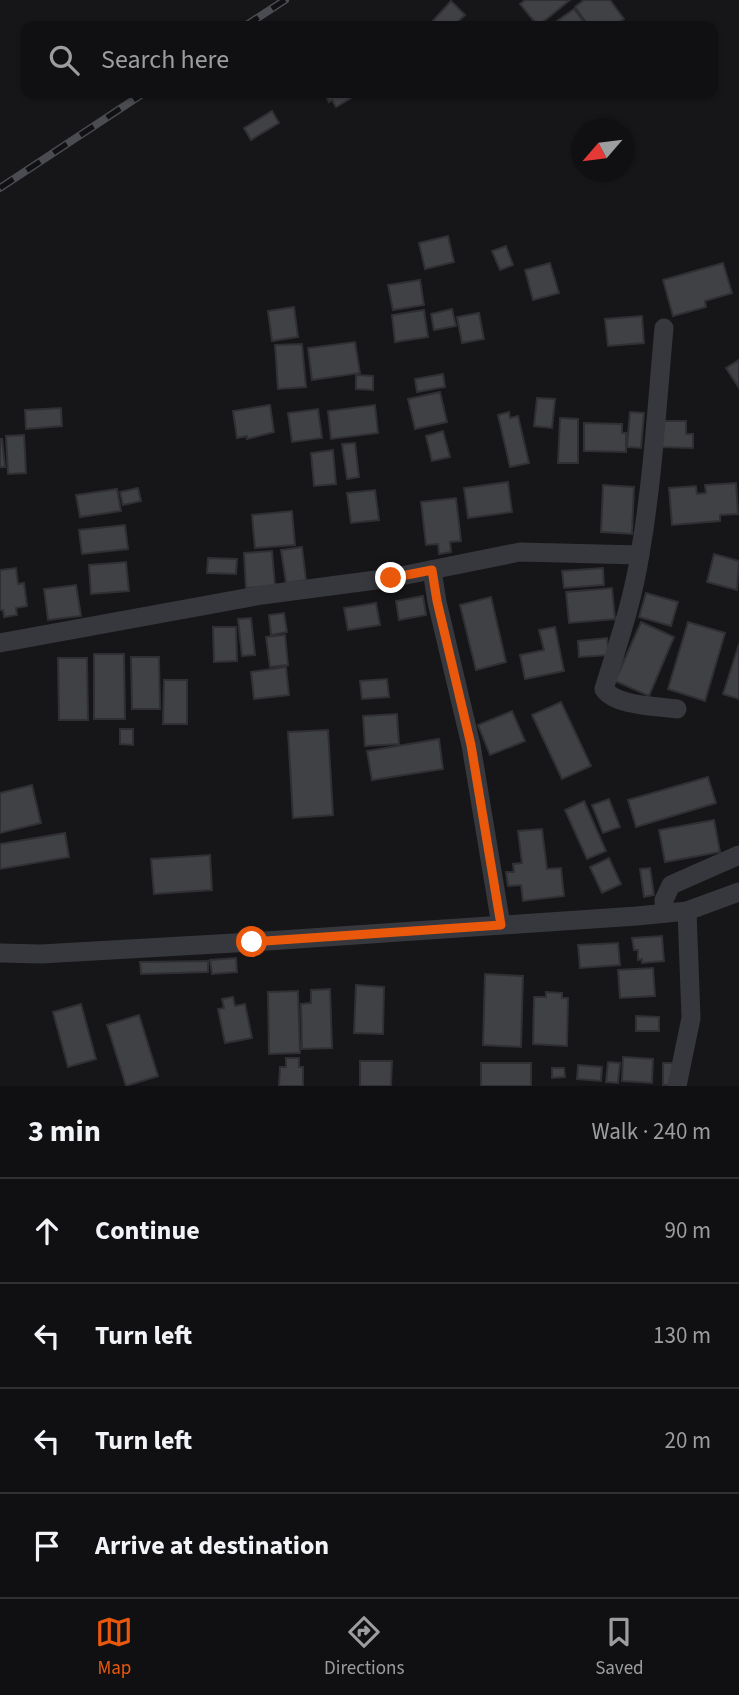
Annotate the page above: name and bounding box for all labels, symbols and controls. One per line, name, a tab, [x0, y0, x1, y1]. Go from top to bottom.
search box	[21, 21, 718, 98]
icon: search	[45, 41, 83, 79]
text: Search here	[101, 41, 229, 78]
north arrow	[571, 119, 634, 182]
route end	[375, 562, 406, 593]
route start	[236, 926, 267, 957]
text: 3 min	[28, 1110, 101, 1153]
text: Walk · 240 m	[592, 1115, 711, 1148]
icon: ahead	[28, 1212, 66, 1250]
text: Continue	[95, 1212, 200, 1249]
text: 90 m	[664, 1214, 711, 1247]
icon: left	[28, 1317, 66, 1355]
text: Turn left	[95, 1317, 192, 1354]
text: 130 m	[653, 1319, 711, 1352]
icon: left	[28, 1422, 66, 1460]
text: Turn left	[95, 1422, 192, 1459]
text: 20 m	[664, 1424, 711, 1457]
icon: arrive	[28, 1527, 66, 1565]
text: Arrive at destination	[95, 1527, 329, 1564]
tab: Map	[95, 1613, 133, 1682]
tab: Directions	[324, 1613, 404, 1682]
tab: Saved	[595, 1613, 644, 1682]

